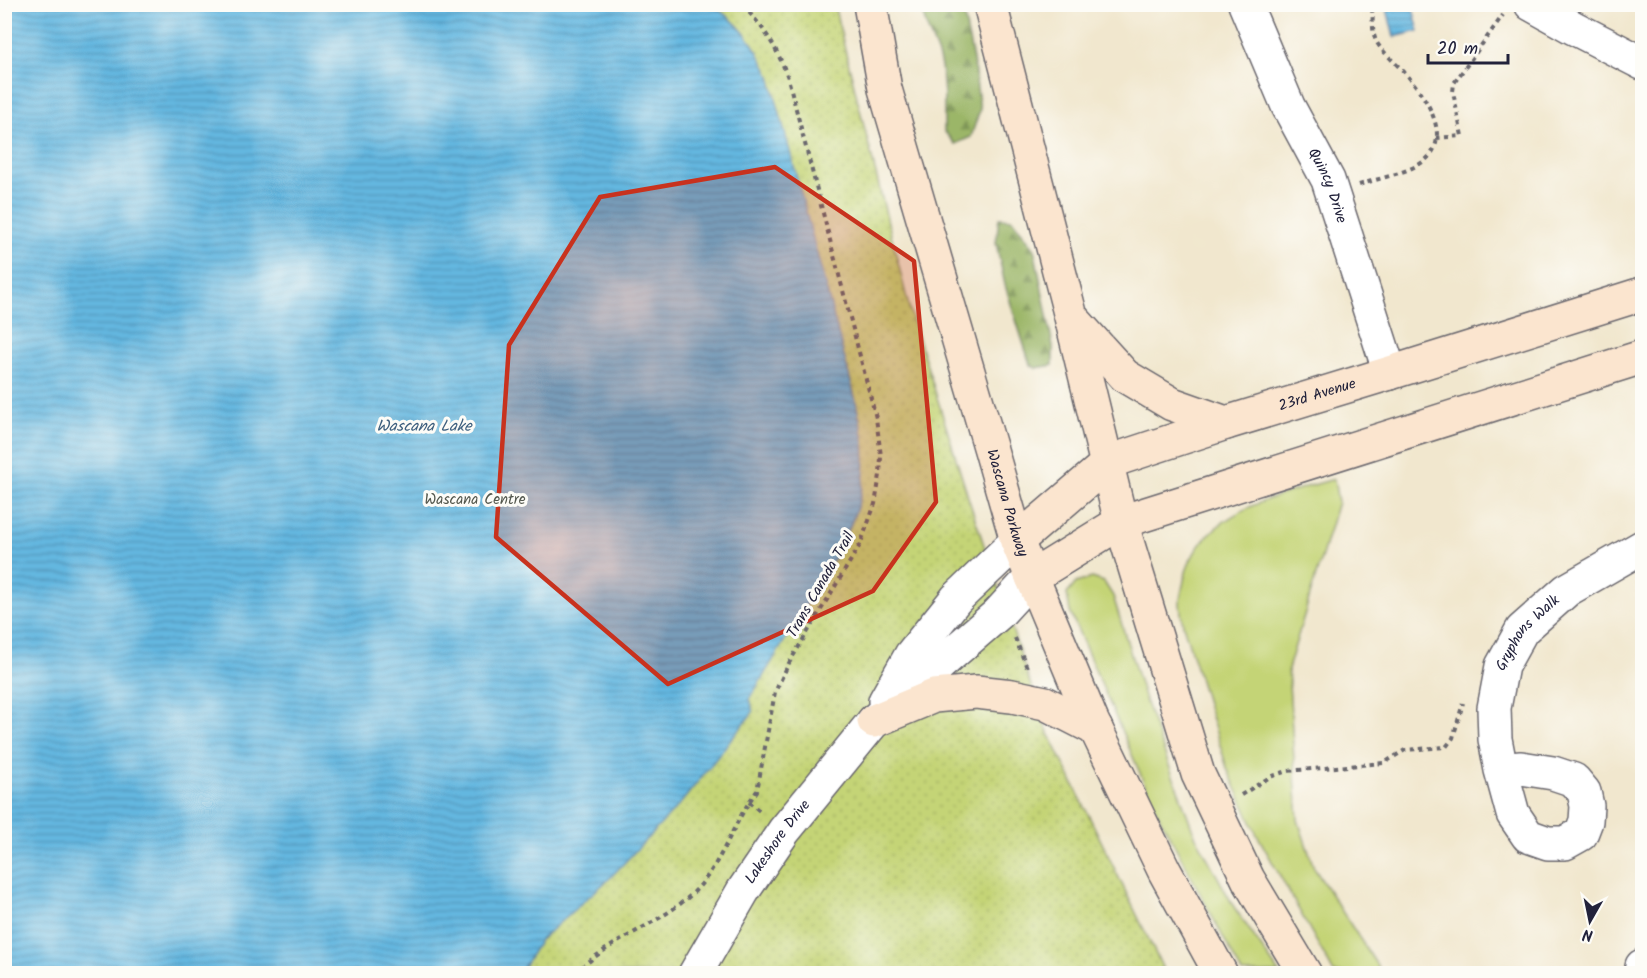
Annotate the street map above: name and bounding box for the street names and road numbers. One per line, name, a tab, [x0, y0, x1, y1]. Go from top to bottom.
street label: Quincy Drive	[1301, 144, 1353, 227]
street label: 23rd Avenue	[1276, 372, 1359, 418]
street label: Wascana Parkway	[979, 446, 1035, 562]
street label: Trans Canada Trail	[781, 527, 861, 643]
street label: Gryphons Walk	[1489, 589, 1566, 676]
street label: Lakeshore Drive	[739, 794, 817, 889]

